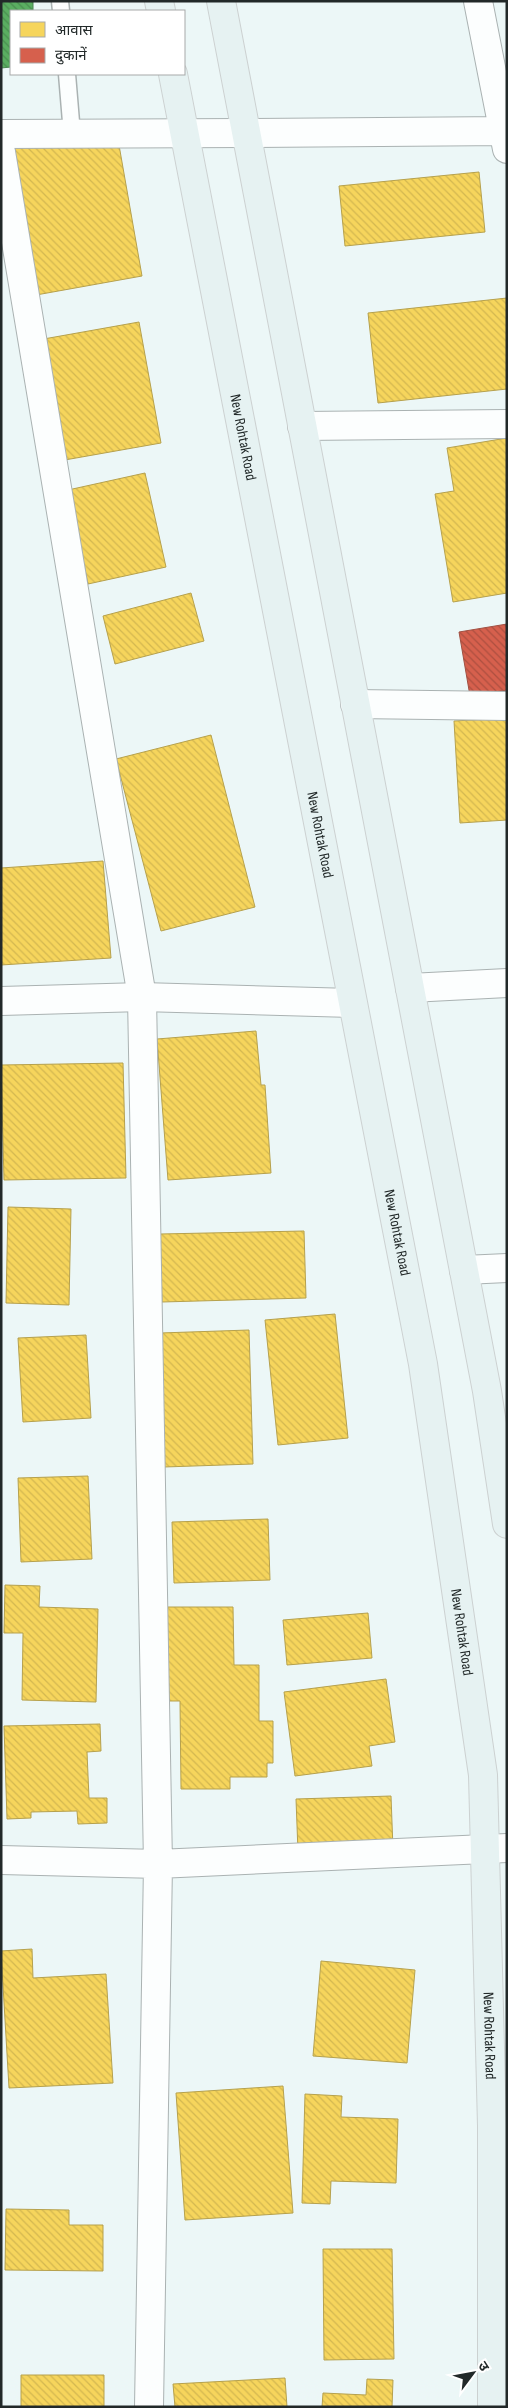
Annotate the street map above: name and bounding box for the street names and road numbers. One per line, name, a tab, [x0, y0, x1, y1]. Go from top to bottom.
street label: New Rohtak Road	[226, 393, 261, 482]
street label: New Rohtak Road	[303, 790, 338, 880]
street label: New Rohtak Road	[380, 1188, 415, 1277]
street label: New Rohtak Road	[446, 1588, 478, 1677]
street label: New Rohtak Road	[479, 1992, 500, 2080]

